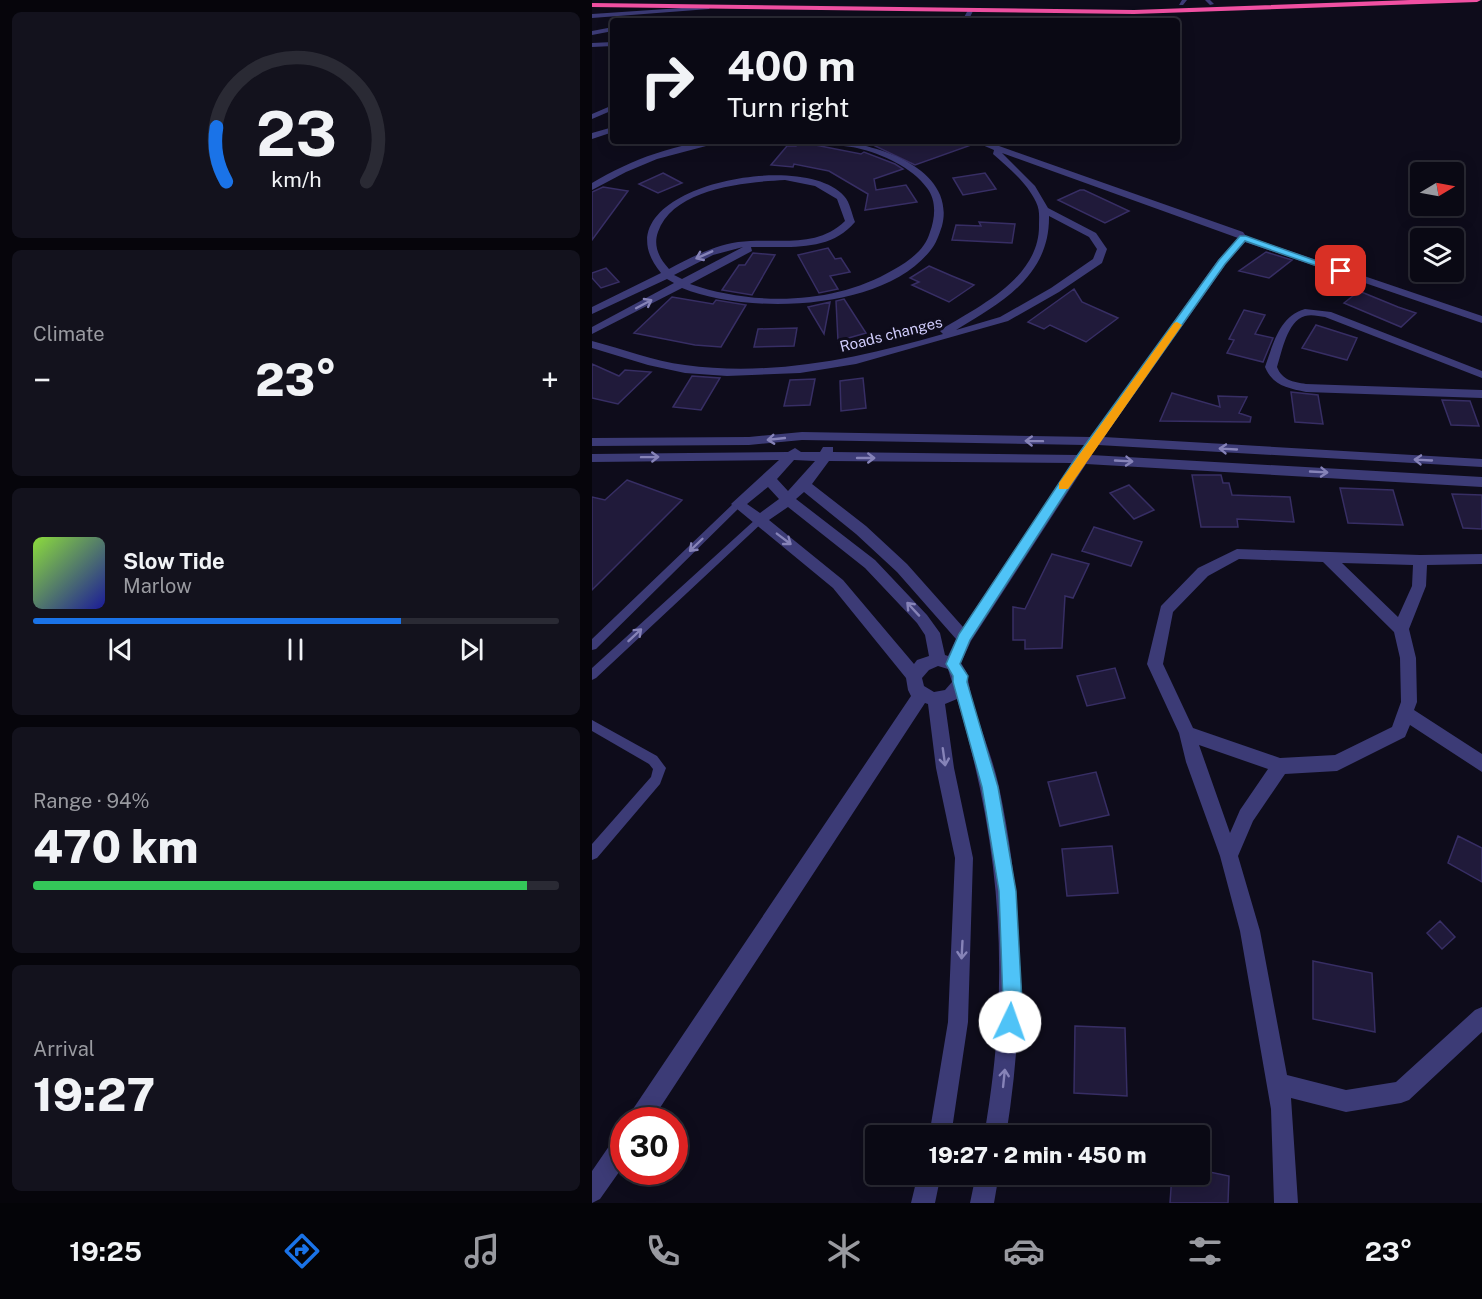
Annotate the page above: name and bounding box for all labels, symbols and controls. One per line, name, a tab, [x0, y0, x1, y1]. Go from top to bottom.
text: 400 m	[727, 41, 856, 90]
icon: right	[628, 42, 706, 120]
text: Turn right	[727, 91, 850, 123]
text: 23	[255, 97, 337, 170]
north arrow	[1410, 162, 1464, 216]
map controls	[1410, 162, 1464, 282]
text: km/h	[271, 167, 321, 192]
button: layers	[1410, 228, 1464, 282]
pin	[1315, 245, 1366, 296]
one-way arrow	[695, 249, 713, 261]
icon: arrive	[1324, 254, 1357, 287]
one-way arrow	[635, 298, 652, 310]
street label: Roads changes	[838, 313, 944, 355]
text: Climate	[33, 322, 105, 346]
text: 23°	[255, 353, 337, 406]
text: −	[33, 361, 51, 399]
text: +	[541, 361, 559, 399]
one-way arrow	[766, 434, 786, 445]
one-way arrow	[1024, 435, 1044, 447]
one-way arrow	[1219, 443, 1239, 454]
one-way arrow	[640, 451, 660, 463]
one-way arrow	[856, 452, 876, 464]
one-way arrow	[1414, 454, 1434, 465]
one-way arrow	[1114, 456, 1134, 467]
one-way arrow	[1309, 467, 1329, 478]
one-way arrow	[776, 533, 792, 546]
one-way arrow	[689, 538, 704, 553]
text: Slow Tide	[123, 548, 225, 574]
text: Marlow	[123, 574, 192, 598]
one-way arrow	[905, 602, 920, 617]
one-way arrow	[627, 628, 642, 642]
icon: previous	[104, 633, 137, 666]
icon: pause	[279, 633, 312, 666]
icon: next	[455, 633, 488, 666]
one-way arrow	[938, 747, 949, 767]
text: Range · 94%	[33, 789, 150, 813]
text: 470 km	[33, 820, 198, 873]
one-way arrow	[957, 940, 968, 960]
position arrow	[978, 990, 1042, 1054]
text: Arrival	[33, 1037, 95, 1061]
text: 19:27	[33, 1068, 155, 1121]
one-way arrow	[999, 1068, 1010, 1088]
speed limit sign: 30	[610, 1107, 688, 1185]
text: 19:27 · 2 min · 450 m	[928, 1142, 1147, 1168]
icon: directions	[281, 1230, 323, 1272]
icon: music	[461, 1230, 503, 1272]
icon: phone	[642, 1230, 684, 1272]
icon: climate	[823, 1230, 865, 1272]
icon: car	[1003, 1230, 1045, 1272]
icon: filters	[1184, 1230, 1226, 1272]
text: 19:25	[69, 1235, 142, 1267]
text: 23°	[1365, 1235, 1413, 1267]

